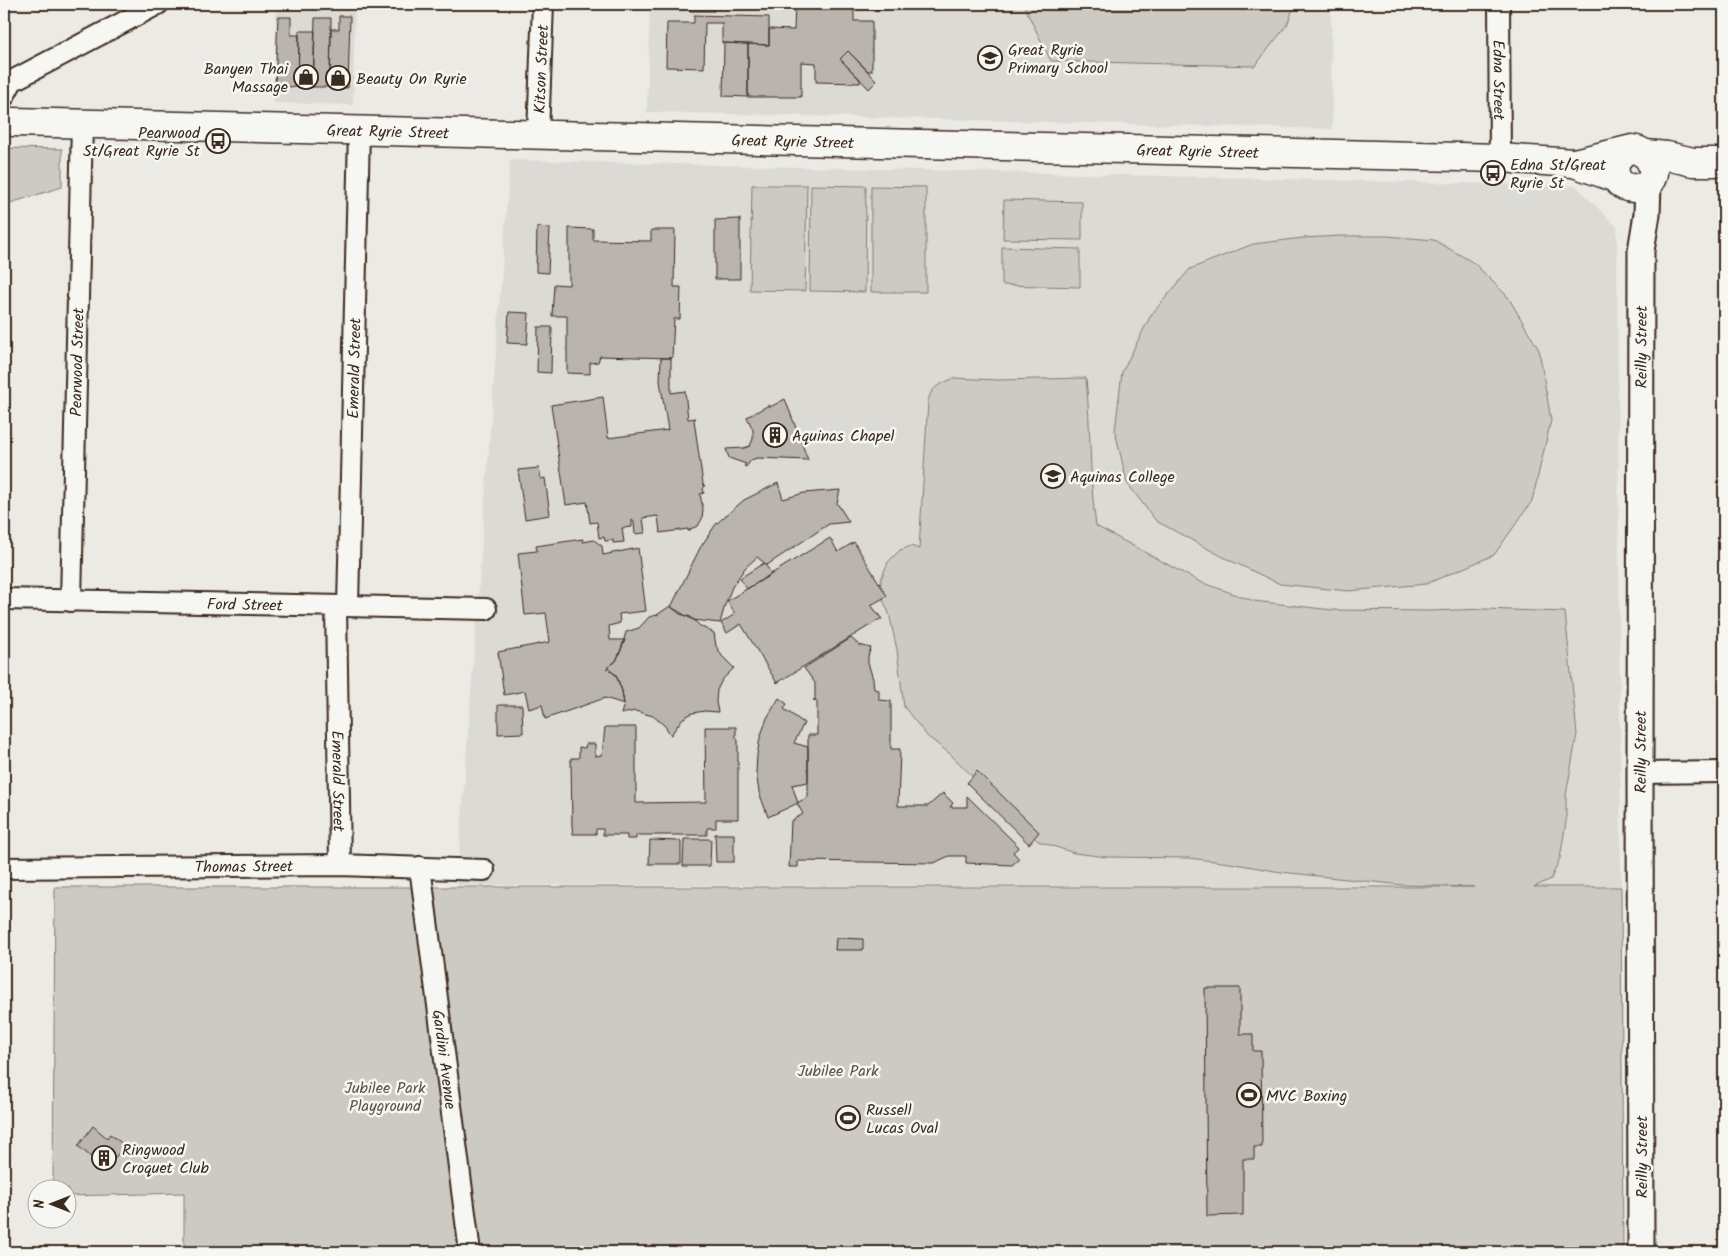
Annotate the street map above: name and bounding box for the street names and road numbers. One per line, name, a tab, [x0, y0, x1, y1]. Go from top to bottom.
street label: Kitson Street	[528, 23, 556, 114]
street label: Edna Street	[1485, 40, 1511, 121]
street label: Great Ryrie Street	[326, 119, 450, 147]
street label: Great Ryrie Street	[731, 128, 855, 156]
street label: Great Ryrie Street	[1136, 138, 1260, 166]
street label: Reilly Street	[1630, 305, 1655, 388]
street label: Pearwood Street	[64, 307, 92, 417]
street label: Emerald Street	[341, 316, 369, 419]
street label: Ford Street	[207, 592, 284, 619]
street label: Reilly Street	[1629, 710, 1654, 793]
street label: Emerald Street	[324, 730, 350, 833]
street label: Thomas Street	[195, 854, 294, 880]
street label: Gardini Avenue	[425, 1008, 462, 1111]
street label: Reilly Street	[1630, 1115, 1655, 1198]

